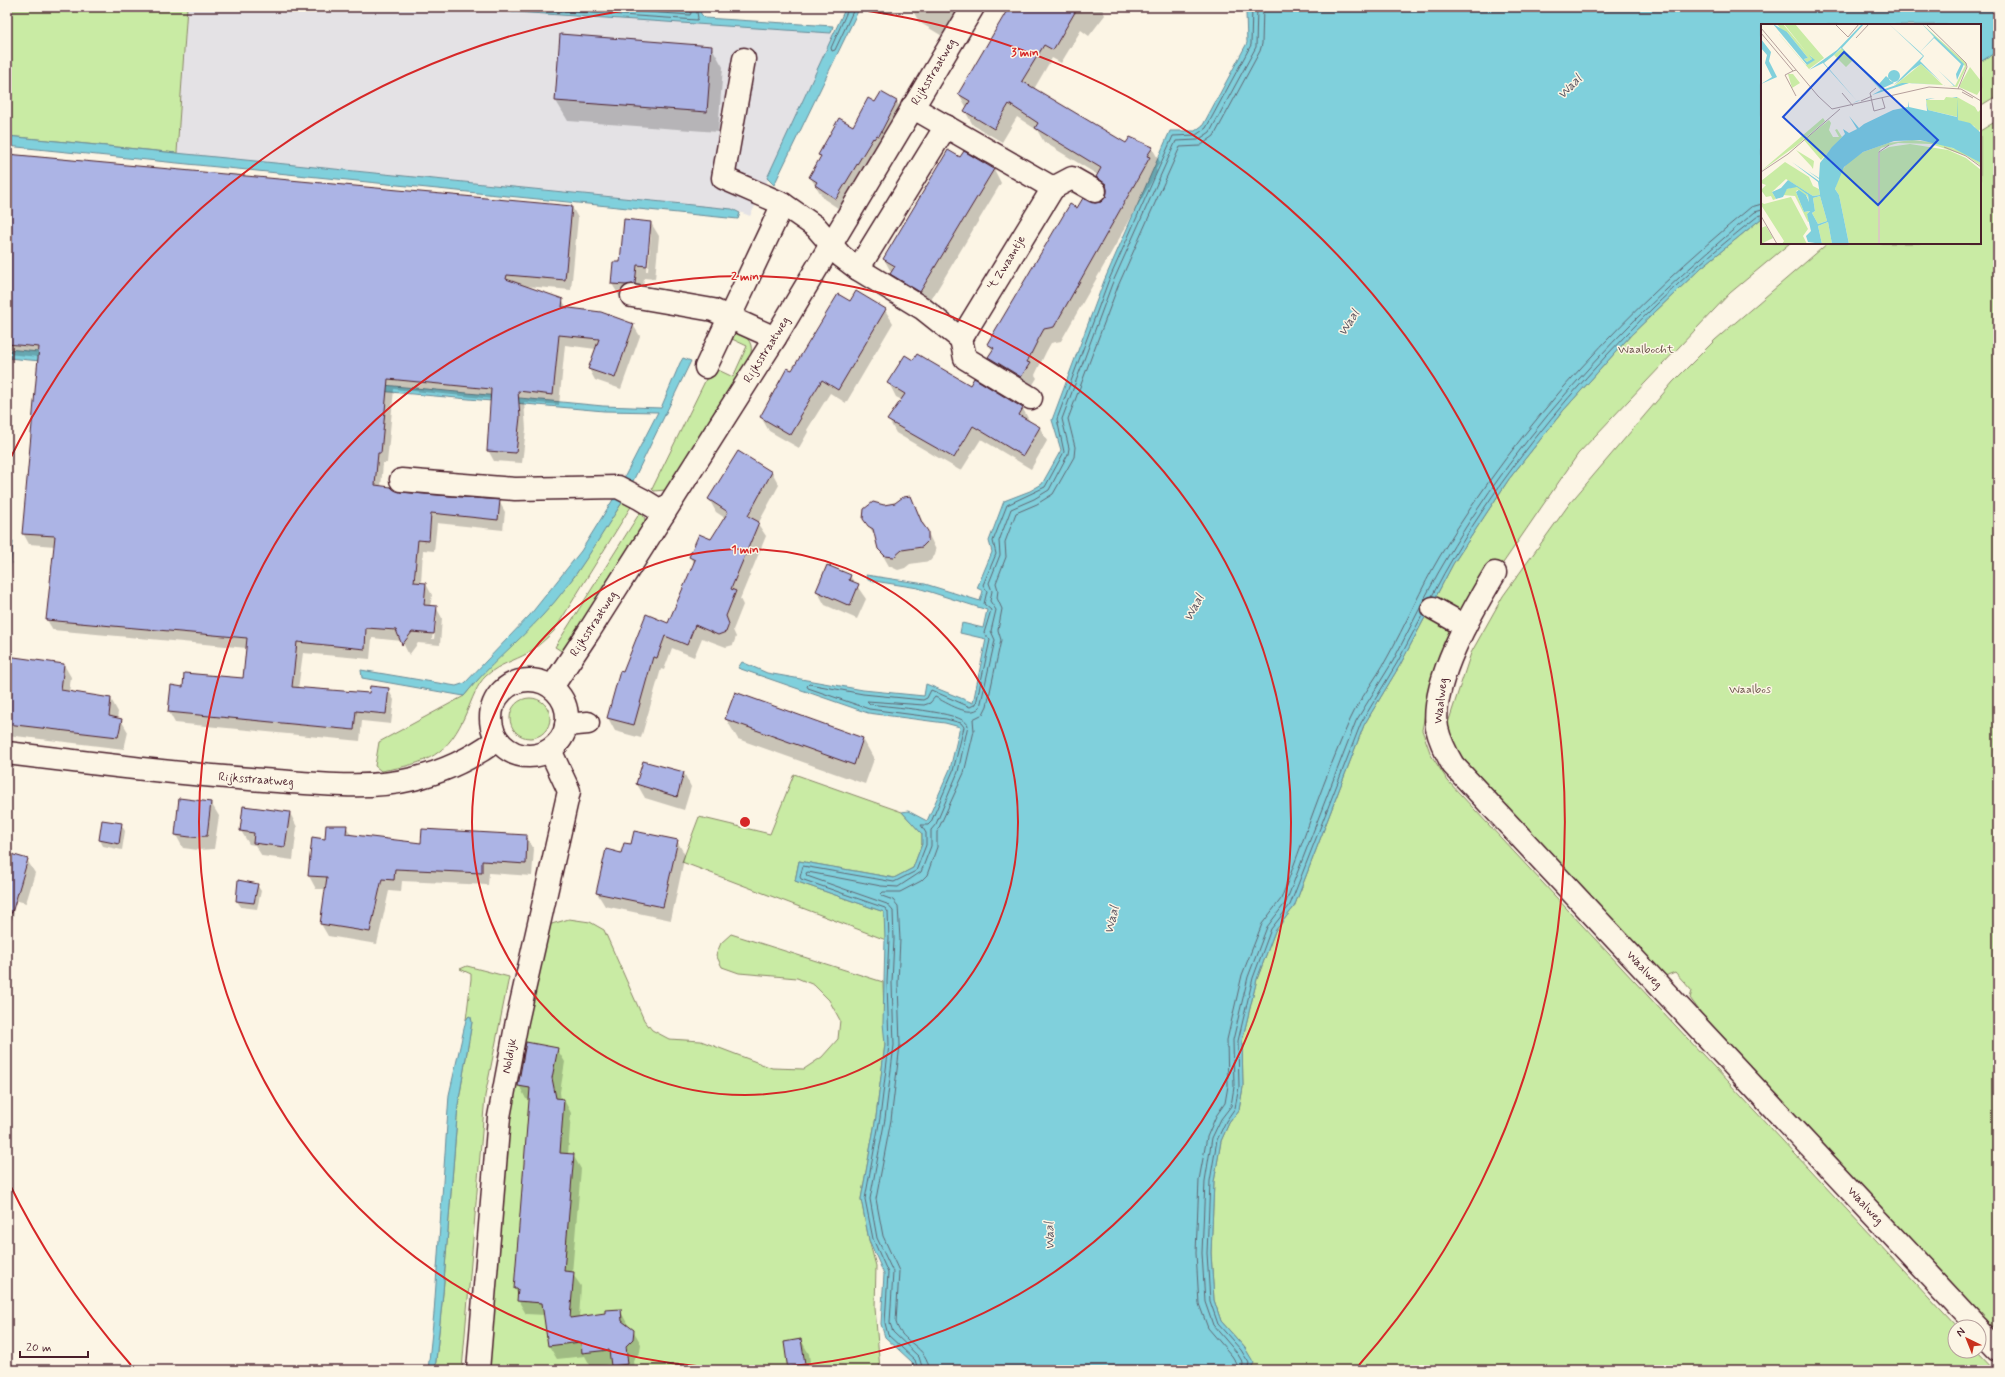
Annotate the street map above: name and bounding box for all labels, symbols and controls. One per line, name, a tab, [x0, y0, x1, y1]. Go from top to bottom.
inset map	[1761, 24, 1981, 244]
street label: Rijksstraatweg	[908, 36, 960, 108]
text: 3 min	[1011, 45, 1039, 61]
water label: Waal	[1554, 70, 1587, 103]
street label: 't Zwaantje	[984, 232, 1030, 293]
text: 2 min	[731, 269, 759, 285]
water label: Waal	[1334, 305, 1365, 339]
street label: Rijksstraatweg	[740, 314, 794, 386]
park label: Waalbocht	[1618, 342, 1674, 358]
text: 1 min	[731, 542, 759, 558]
street label: Rijksstraatweg	[567, 588, 621, 660]
water label: Waal	[1180, 590, 1209, 624]
street label: Waalweg	[1430, 677, 1452, 725]
park label: Waalbos	[1729, 682, 1772, 698]
street label: Rijksstraatweg	[218, 769, 294, 791]
centre of rings	[738, 815, 752, 829]
water label: Waal	[1101, 903, 1124, 936]
street label: Waalweg	[1622, 948, 1666, 992]
street label: Noldijk	[499, 1037, 521, 1075]
street label: Waalweg	[1843, 1184, 1887, 1228]
water label: Waal	[1041, 1220, 1059, 1250]
north arrow	[1947, 1319, 1987, 1359]
text: N	[1953, 1325, 1968, 1340]
scale bar	[20, 1333, 88, 1359]
text: 20 m	[26, 1340, 52, 1356]

